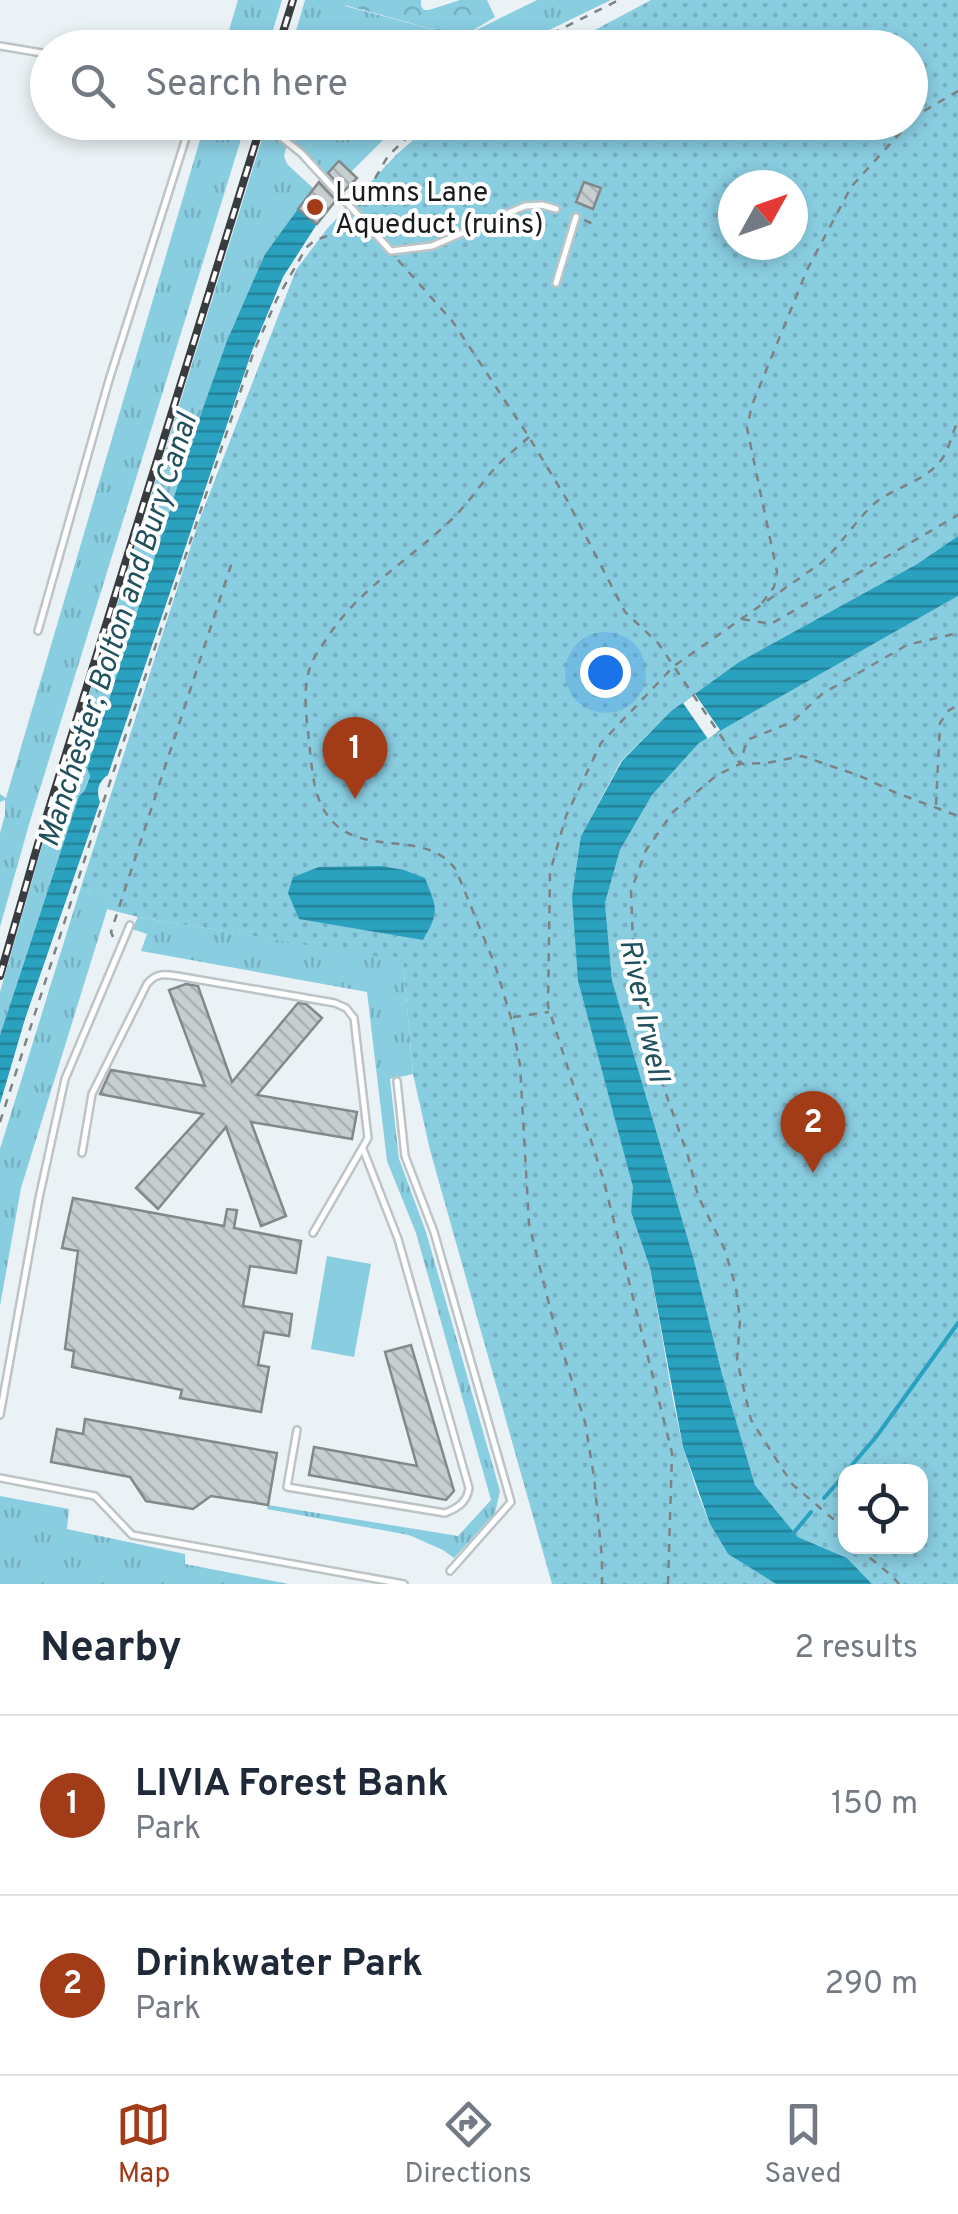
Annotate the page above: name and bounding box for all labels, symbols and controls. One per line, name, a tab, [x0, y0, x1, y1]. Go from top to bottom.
search box	[30, 30, 928, 140]
icon: search	[65, 58, 120, 113]
text: Search here	[145, 61, 348, 110]
north arrow	[718, 170, 808, 260]
place label: Lumns Lane Aqueduct (ruins)	[335, 176, 544, 244]
marker: Lumns Lane Aqueduct (ruins)	[304, 196, 326, 218]
water label: Manchester, Bolton and Bury Canal	[32, 408, 207, 852]
your location	[580, 647, 631, 698]
pin: 1	[322, 716, 388, 799]
water label: River Irwell	[609, 935, 676, 1087]
pin: 2	[780, 1090, 846, 1173]
map controls	[838, 1464, 928, 1554]
button: locate	[838, 1464, 928, 1554]
text: Nearby	[40, 1623, 182, 1676]
text: 2 results	[794, 1629, 918, 1669]
text: LIVIA Forest Bank	[135, 1761, 448, 1810]
text: 1	[66, 1785, 79, 1825]
text: 150 m	[831, 1785, 918, 1825]
text: Park	[135, 1810, 201, 1850]
text: Drinkwater Park	[135, 1941, 423, 1990]
text: 2	[63, 1965, 82, 2005]
text: 290 m	[824, 1965, 918, 2005]
text: Park	[135, 1990, 201, 2030]
tab: Map	[116, 2097, 171, 2193]
tab: Directions	[404, 2097, 532, 2193]
tab: Saved	[765, 2097, 842, 2193]

